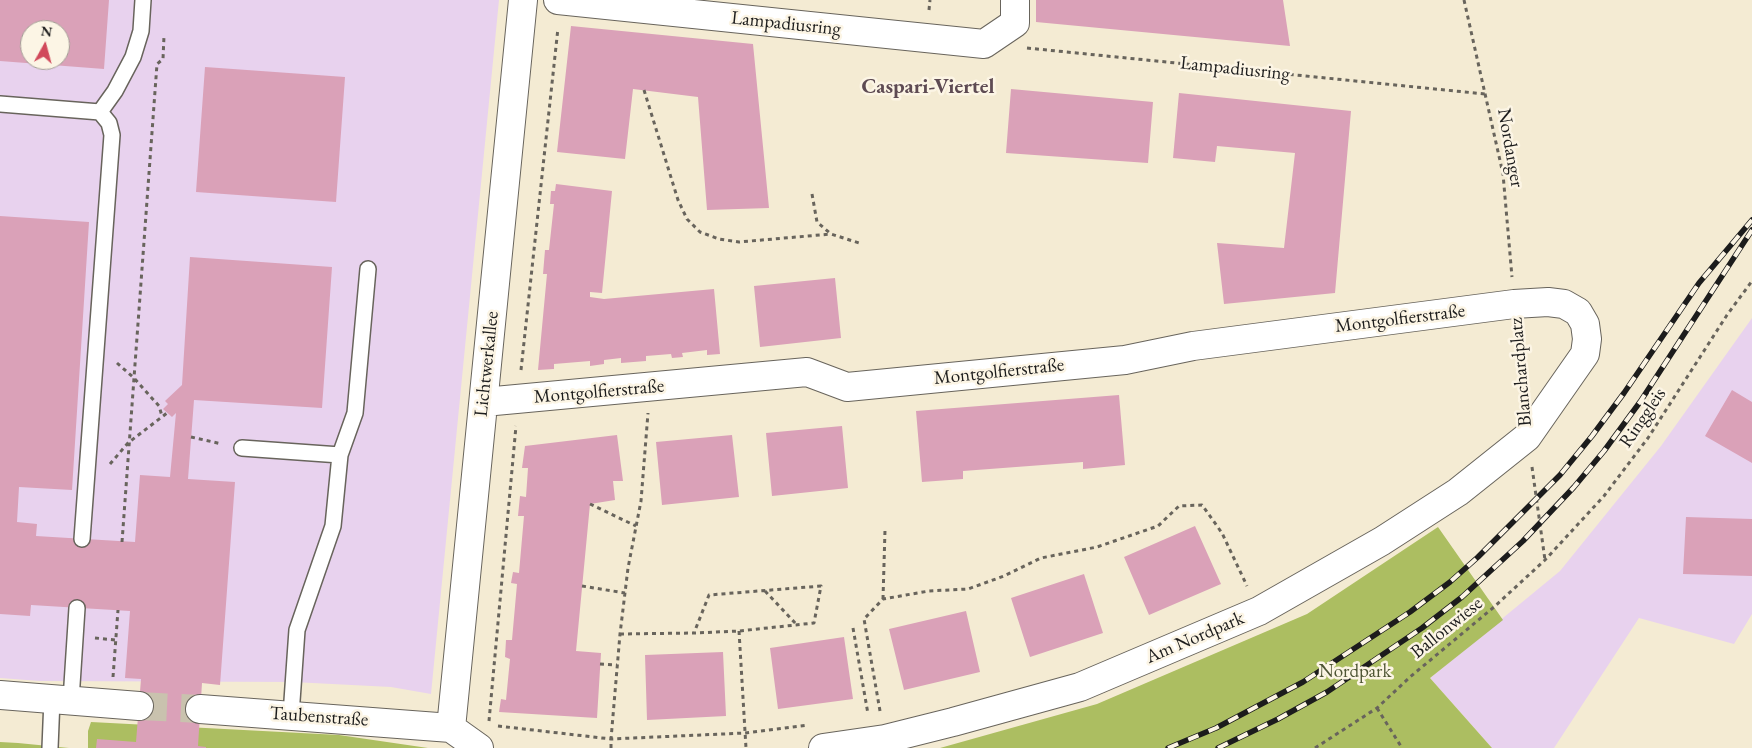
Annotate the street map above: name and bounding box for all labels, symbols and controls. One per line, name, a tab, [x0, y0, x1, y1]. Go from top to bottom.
street label: Lampadiusring	[730, 7, 842, 41]
north arrow	[20, 20, 70, 70]
text: N	[40, 21, 53, 41]
street label: Lampadiusring	[1179, 52, 1291, 86]
district label: Caspari-Viertel	[862, 74, 994, 100]
street label: Nordanger	[1492, 107, 1528, 189]
street label: Montgolfierstraße	[1334, 300, 1466, 338]
street label: Lichtwerkallee	[470, 310, 504, 418]
street label: Blanchardplatz	[1505, 317, 1537, 427]
street label: Montgolfierstraße	[933, 354, 1065, 390]
street label: Montgolfierstraße	[533, 375, 665, 409]
street label: Ringgleis	[1615, 384, 1671, 452]
street label: Ballonwiese	[1407, 592, 1487, 664]
street label: Am Nordpark	[1142, 607, 1248, 669]
park label: Nordpark	[1319, 661, 1391, 683]
street label: Taubenstraße	[269, 702, 369, 732]

